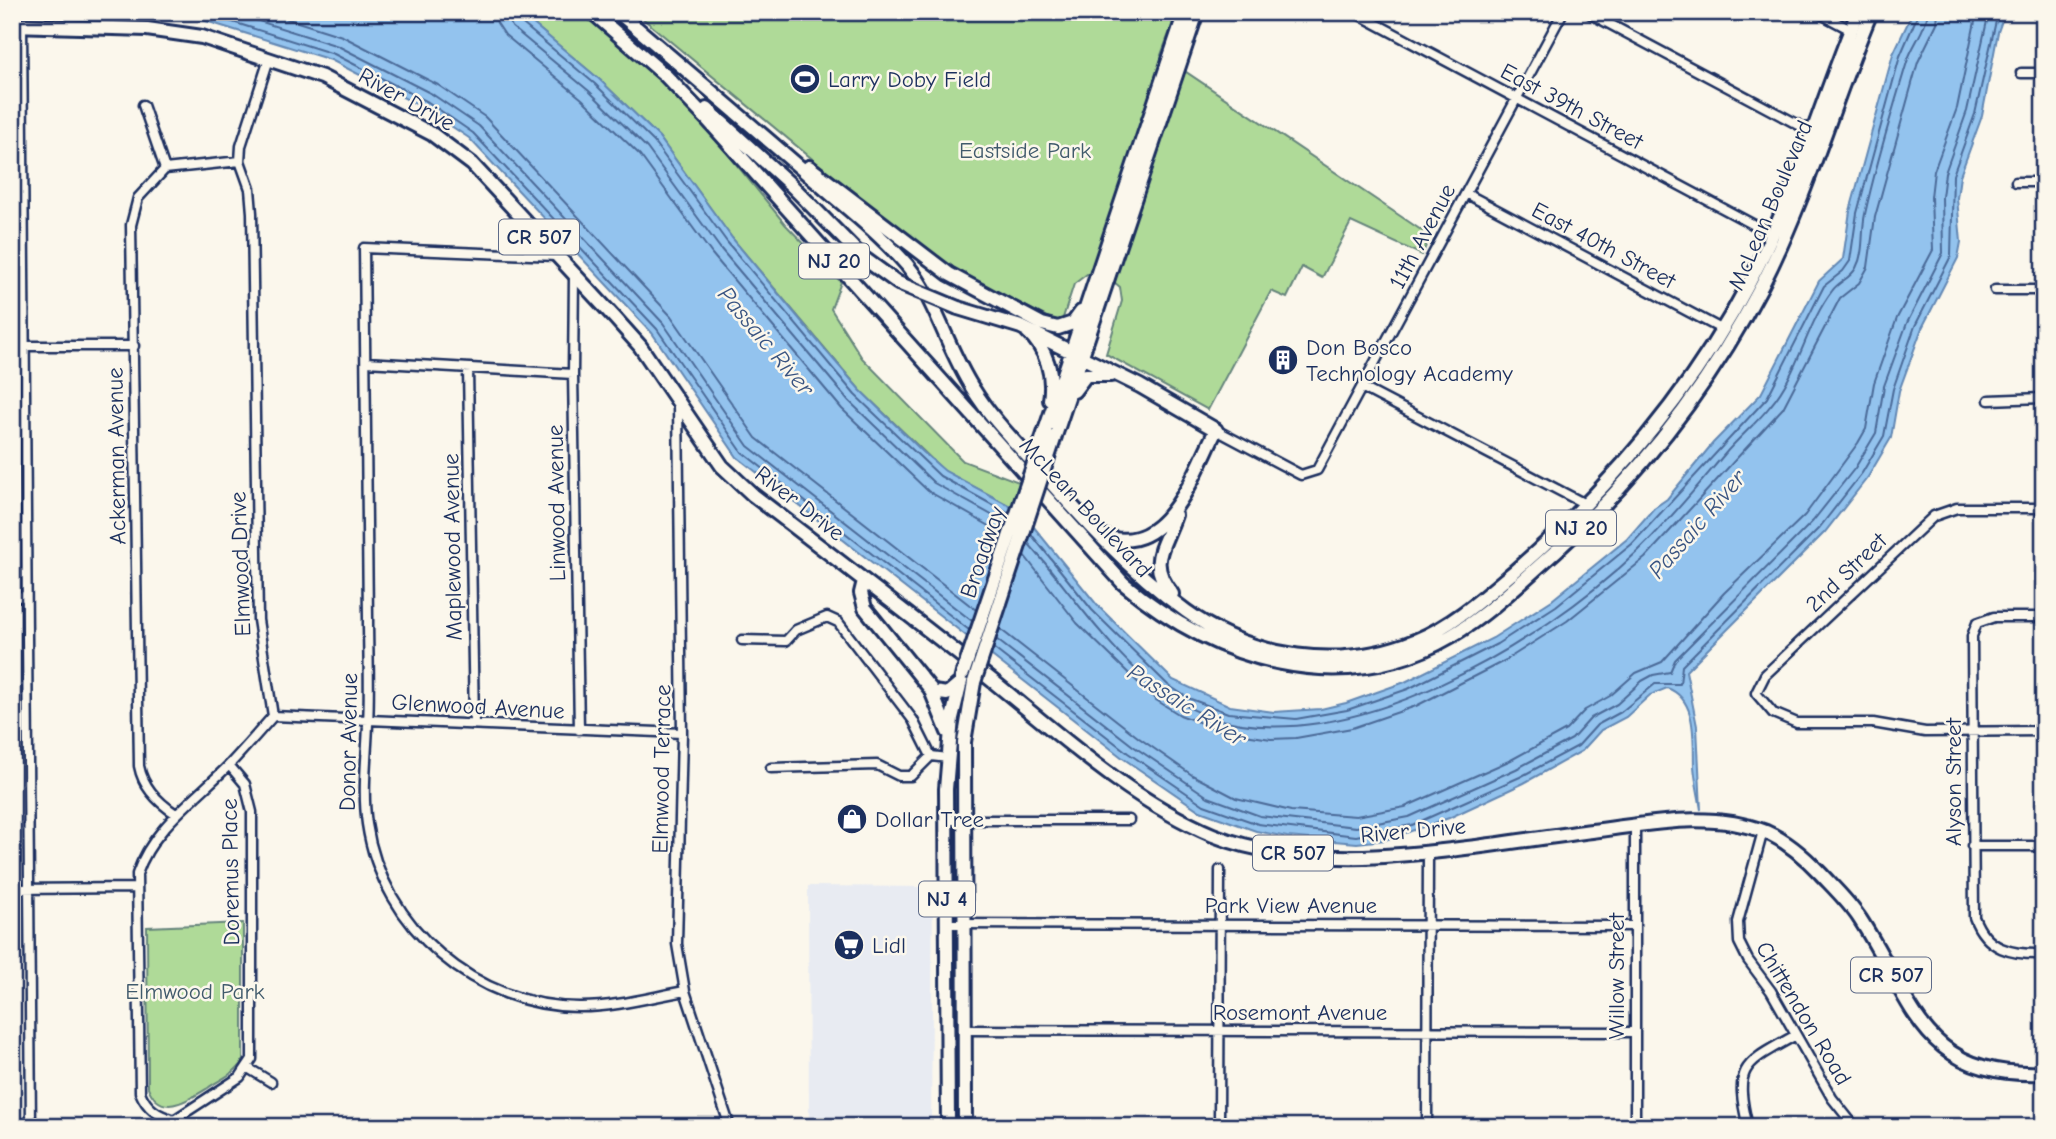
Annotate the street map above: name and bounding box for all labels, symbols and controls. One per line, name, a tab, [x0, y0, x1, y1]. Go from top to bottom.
street label: East 39th Street	[1496, 58, 1649, 156]
street label: River Drive	[354, 62, 460, 137]
sports icon: Larry Doby Field	[788, 62, 822, 96]
place label: Larry Doby Field	[828, 66, 991, 93]
street label: McLean Boulevard	[1723, 116, 1818, 294]
park label: Eastside Park	[959, 137, 1091, 164]
street label: 11th Avenue	[1384, 179, 1461, 293]
street label: East 40th Street	[1527, 196, 1681, 295]
road number: CR 507	[499, 219, 579, 254]
road number: NJ 20	[799, 244, 869, 278]
water label: Passaic River	[712, 281, 821, 403]
place label: Don Bosco Technology Academy	[1306, 334, 1513, 387]
building icon: Don Bosco Technology Academy	[1266, 343, 1300, 377]
street label: Ackerman Avenue	[101, 367, 132, 545]
street label: Linwood Avenue	[542, 424, 571, 582]
street label: McLean Boulevard	[1014, 432, 1157, 583]
street label: Maplewood Avenue	[437, 453, 468, 641]
street label: River Drive	[750, 460, 850, 547]
water label: Passaic River	[1642, 463, 1753, 584]
street label: Elmwood Drive	[224, 491, 257, 637]
street label: Broadway	[954, 502, 1011, 601]
road number: NJ 20	[1546, 510, 1616, 546]
street label: 2nd Street	[1800, 526, 1894, 618]
water label: Passaic River	[1123, 658, 1253, 753]
street label: Donor Avenue	[334, 673, 363, 811]
street label: Elmwood Terrace	[647, 684, 676, 854]
street label: Glenwood Avenue	[391, 688, 565, 725]
street label: Alyson Street	[1940, 716, 1967, 846]
street label: Doremus Place	[216, 798, 245, 946]
shop icon: Dollar Tree	[835, 802, 869, 836]
place label: Dollar Tree	[875, 806, 984, 833]
street label: River Drive	[1359, 812, 1467, 849]
road number: CR 507	[1253, 836, 1333, 870]
road number: NJ 4	[919, 881, 975, 916]
street label: Park View Avenue	[1205, 892, 1377, 919]
street label: Willow Street	[1603, 911, 1630, 1039]
supermarket icon: Lidl	[832, 928, 866, 962]
place label: Lidl	[872, 932, 906, 959]
street label: Chittendon Road	[1750, 937, 1857, 1090]
road number: CR 507	[1851, 958, 1931, 992]
park label: Elmwood Park	[125, 978, 265, 1005]
street label: Rosemont Avenue	[1213, 999, 1387, 1026]

